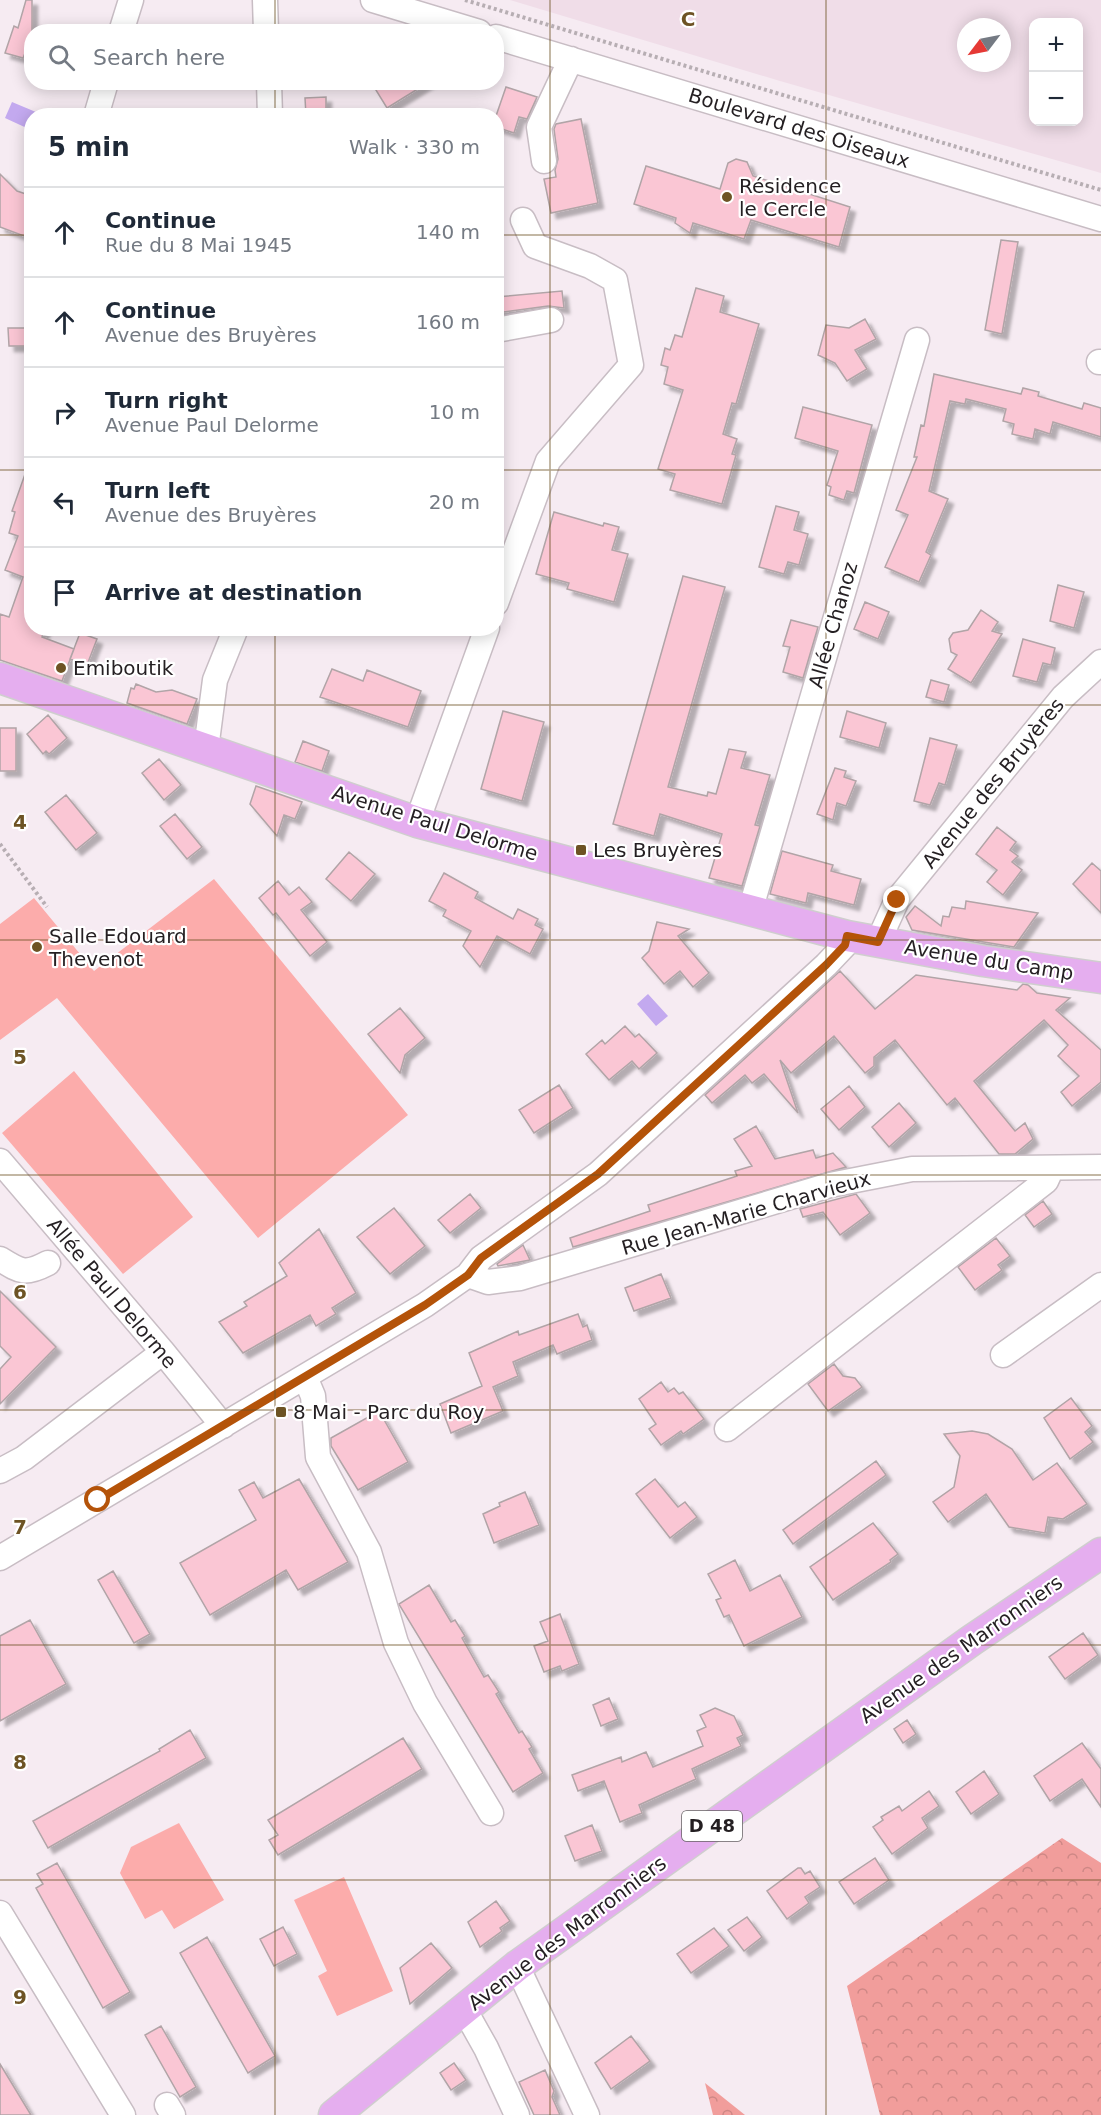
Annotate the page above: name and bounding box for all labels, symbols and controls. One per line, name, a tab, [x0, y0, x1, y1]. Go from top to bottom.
text: C	[681, 7, 695, 31]
north arrow	[957, 18, 1011, 72]
map controls	[1029, 18, 1083, 126]
button: +	[1029, 18, 1083, 72]
search box	[24, 24, 504, 90]
icon: search	[45, 41, 78, 74]
text: Search here	[93, 45, 225, 70]
button: −	[1029, 72, 1083, 126]
street label: Boulevard des Oiseaux	[685, 83, 913, 173]
text: 5 min	[48, 132, 130, 162]
text: Walk · 330 m	[349, 135, 480, 159]
place label: Résidence le Cercle	[739, 174, 841, 221]
marker: Résidence le Cercle	[720, 190, 734, 204]
text: Continue	[105, 208, 216, 233]
icon: ahead	[48, 216, 81, 249]
text: 140 m	[416, 220, 480, 244]
text: Rue du 8 Mai 1945	[105, 233, 292, 257]
text: Continue	[105, 298, 216, 323]
icon: ahead	[48, 306, 81, 339]
text: 160 m	[416, 310, 480, 334]
text: Avenue des Bruyères	[105, 323, 317, 347]
text: Turn right	[105, 388, 228, 413]
icon: right	[48, 396, 81, 429]
text: 10 m	[429, 400, 480, 424]
text: Avenue Paul Delorme	[105, 413, 319, 437]
text: Turn left	[105, 478, 210, 503]
icon: left	[48, 486, 81, 519]
text: 20 m	[429, 490, 480, 514]
text: Avenue des Bruyères	[105, 503, 317, 527]
street label: Allée Chanoz	[804, 559, 862, 691]
icon: arrive	[48, 576, 81, 609]
text: Arrive at destination	[105, 580, 362, 605]
place label: Emiboutik	[73, 656, 174, 680]
marker: Emiboutik	[54, 661, 68, 675]
street label: Avenue des Bruyères	[917, 693, 1069, 873]
street label: Avenue Paul Delorme	[329, 780, 541, 866]
text: 4	[13, 810, 27, 834]
place label: Les Bruyères	[593, 838, 722, 862]
marker: Les Bruyères	[574, 843, 588, 857]
route end	[883, 886, 909, 912]
place label: Salle Edouard Thevenot	[48, 924, 187, 971]
street label: Avenue du Camp	[903, 935, 1075, 985]
marker: Salle Edouard Thevenot	[30, 940, 44, 954]
text: 5	[13, 1045, 27, 1069]
street label: Rue Jean-Marie Charvieux	[619, 1166, 873, 1260]
street label: Allée Paul Delorme	[42, 1213, 182, 1373]
text: 6	[13, 1280, 27, 1304]
place label: 8 Mai - Parc du Roy	[293, 1400, 485, 1424]
marker: 8 Mai - Parc du Roy	[274, 1405, 288, 1419]
route start	[84, 1486, 110, 1512]
text: 7	[13, 1515, 27, 1539]
street label: Avenue des Marronniers	[855, 1570, 1067, 1728]
text: 8	[13, 1750, 27, 1774]
road number: D 48	[682, 1811, 742, 1841]
street label: Avenue des Marronniers	[463, 1851, 671, 2015]
text: 9	[13, 1985, 27, 2009]

